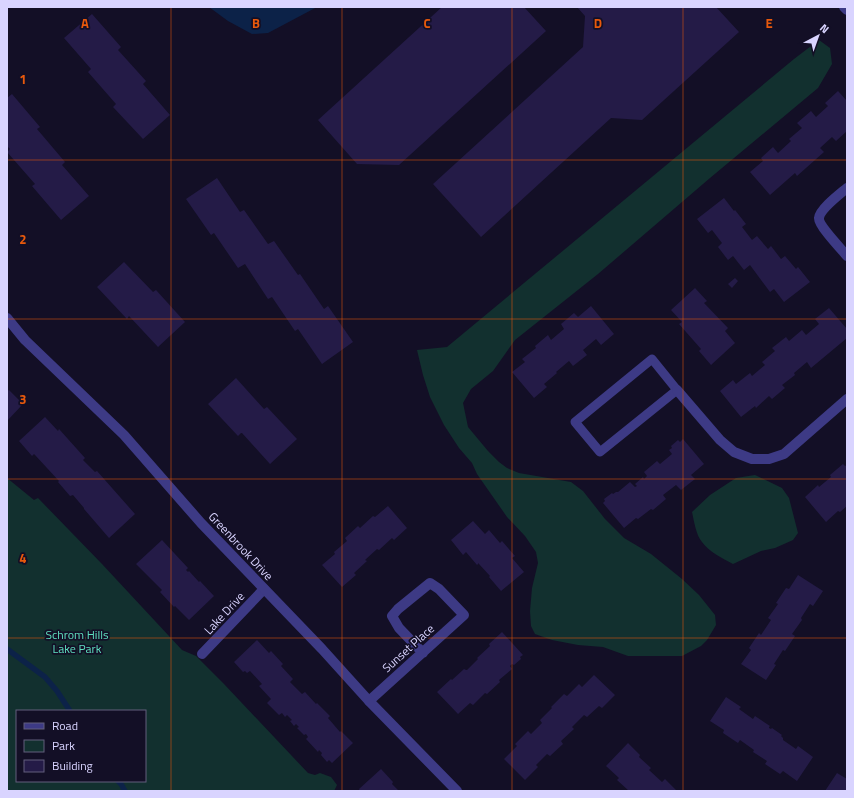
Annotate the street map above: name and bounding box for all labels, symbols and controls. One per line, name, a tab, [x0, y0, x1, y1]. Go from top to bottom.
text: A	[81, 13, 89, 33]
text: B	[252, 13, 260, 33]
text: C	[423, 13, 431, 33]
text: D	[594, 13, 602, 33]
text: E	[765, 13, 773, 33]
north arrow	[798, 16, 838, 56]
text: N	[816, 20, 833, 37]
text: 1	[19, 69, 27, 89]
text: 2	[19, 229, 27, 249]
text: 3	[19, 389, 27, 409]
street label: Greenbrook Drive	[204, 507, 278, 585]
text: 4	[19, 548, 27, 568]
street label: Lake Drive	[199, 587, 249, 639]
street label: Sunset Place	[378, 619, 438, 677]
park label: Schrom Hills Lake Park	[45, 625, 109, 658]
legend	[16, 710, 146, 782]
text: Road	[52, 716, 78, 735]
text: Park	[52, 736, 75, 755]
text: Building	[52, 756, 93, 775]

